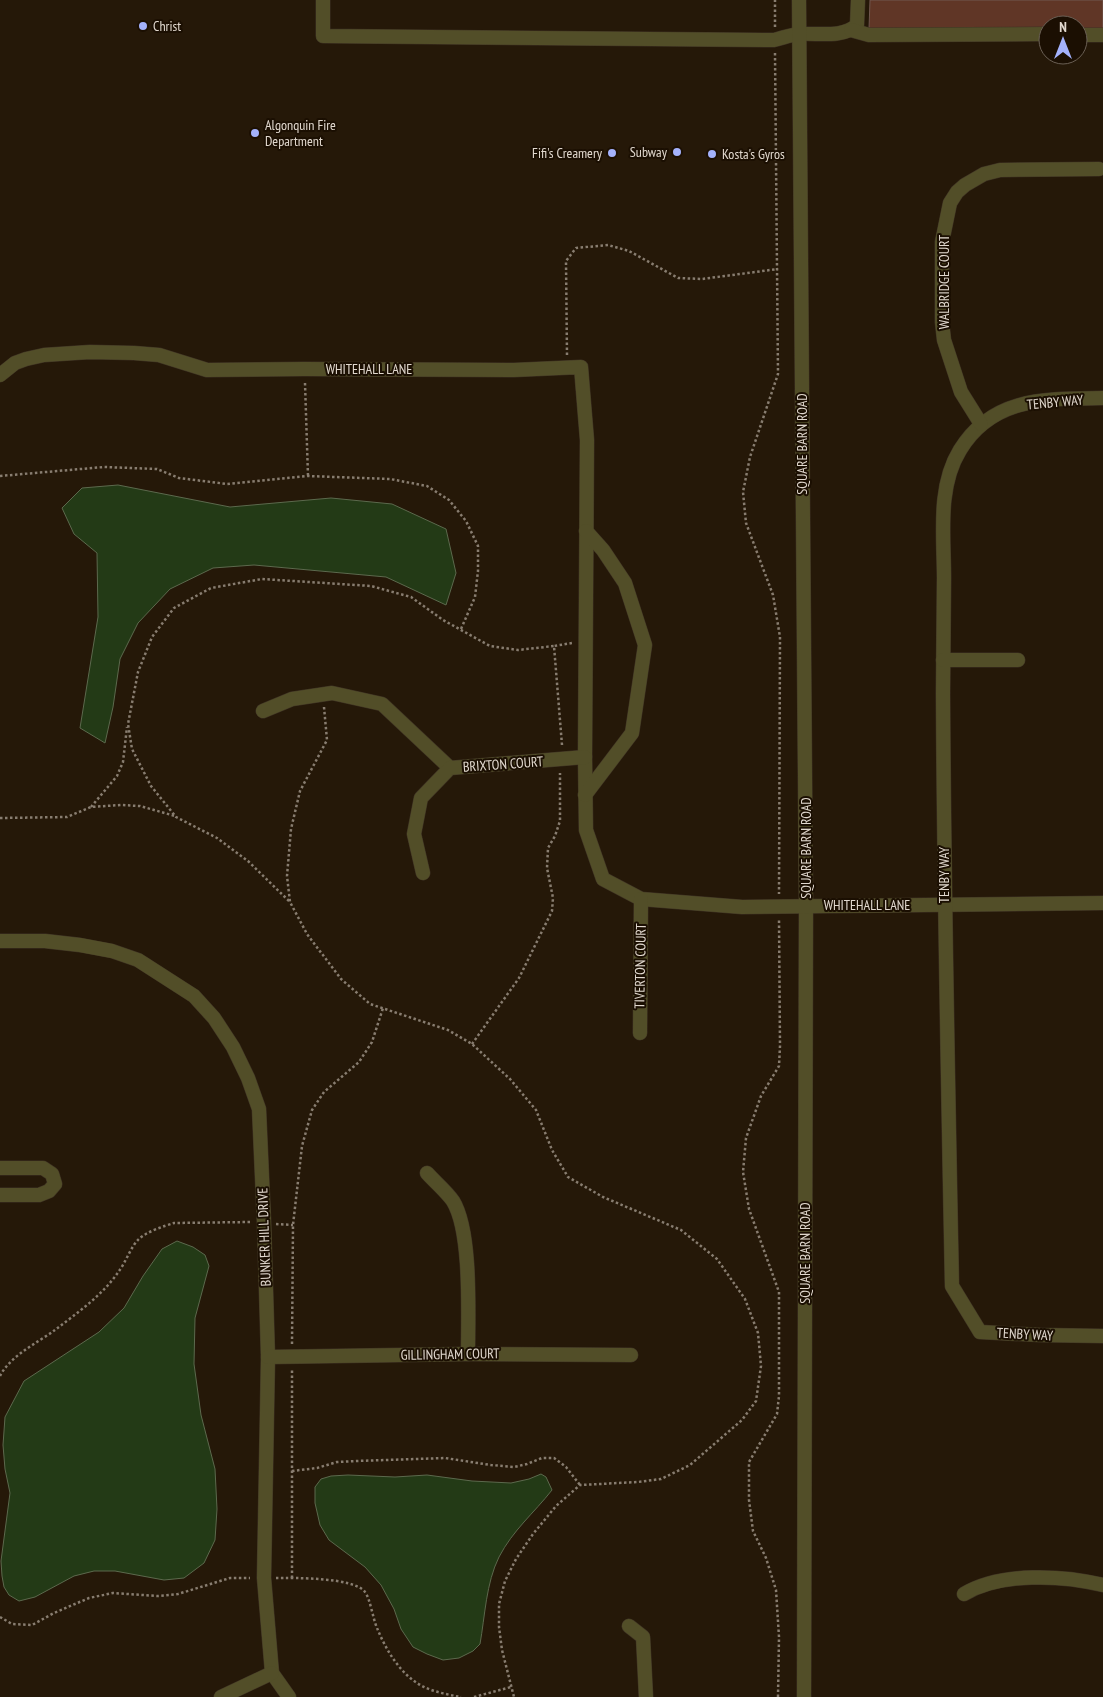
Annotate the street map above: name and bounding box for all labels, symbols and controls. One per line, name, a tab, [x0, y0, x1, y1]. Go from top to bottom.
north arrow	[1038, 15, 1088, 65]
place label: Christ	[153, 17, 181, 35]
text: N	[1059, 18, 1067, 36]
marker: Christ	[137, 20, 149, 32]
place label: Algonquin Fire Department	[265, 116, 336, 150]
marker: Algonquin Fire Department	[249, 127, 261, 139]
place label: Subway	[630, 143, 668, 161]
place label: Fifi's Creamery	[532, 144, 603, 162]
place label: Kosta's Gyros	[722, 145, 785, 163]
marker: Subway	[671, 146, 683, 158]
marker: Fifi's Creamery	[606, 147, 618, 159]
marker: Kosta's Gyros	[706, 148, 718, 160]
street label: WALBRIDGE COURT	[935, 234, 953, 329]
street label: WHITEHALL LANE	[326, 360, 412, 378]
street label: TENBY WAY	[1026, 391, 1085, 413]
street label: SQUARE BARN ROAD	[793, 393, 811, 495]
street label: BRIXTON COURT	[462, 752, 545, 776]
street label: SQUARE BARN ROAD	[797, 797, 815, 899]
street label: TENBY WAY	[935, 846, 953, 903]
street label: WHITEHALL LANE	[824, 896, 910, 914]
street label: TIVERTON COURT	[630, 922, 650, 1009]
street label: BUNKER HILL DRIVE	[253, 1187, 275, 1287]
street label: SQUARE BARN ROAD	[796, 1202, 814, 1304]
street label: TENBY WAY	[996, 1324, 1054, 1344]
street label: GILLINGHAM COURT	[400, 1344, 500, 1364]

